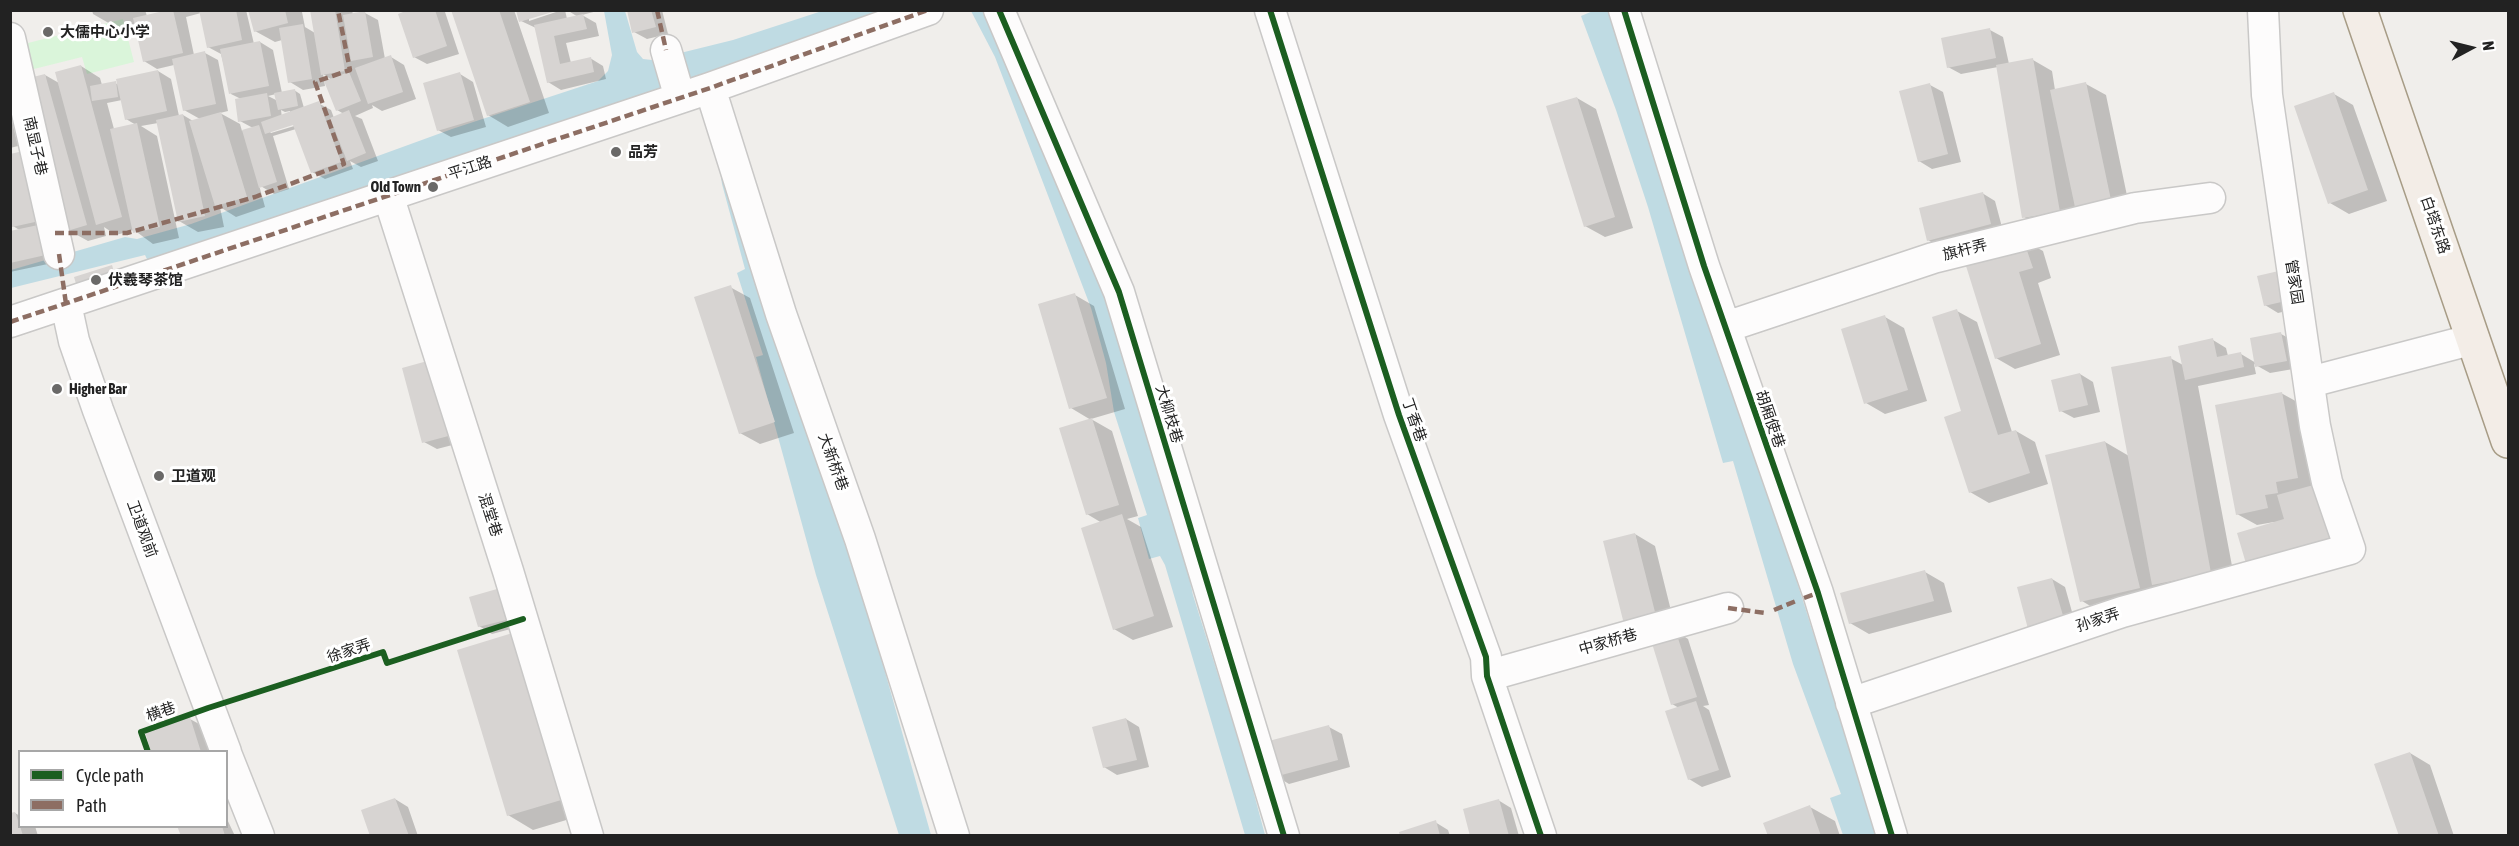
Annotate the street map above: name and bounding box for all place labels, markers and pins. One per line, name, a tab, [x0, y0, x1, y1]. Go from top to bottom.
place label: 大儒中心小学	[60, 23, 150, 41]
marker: 大儒中心小学	[41, 25, 55, 39]
place label: 品芳	[628, 143, 658, 161]
marker: 品芳	[609, 145, 623, 159]
place label: Old Town	[370, 178, 421, 196]
marker: Old Town	[426, 180, 440, 194]
place label: 伏羲琴茶馆	[108, 271, 183, 289]
marker: 伏羲琴茶馆	[89, 273, 103, 287]
place label: Higher Bar	[69, 380, 127, 398]
marker: Higher Bar	[50, 382, 64, 396]
place label: 卫道观	[171, 467, 216, 485]
marker: 卫道观	[152, 469, 166, 483]

